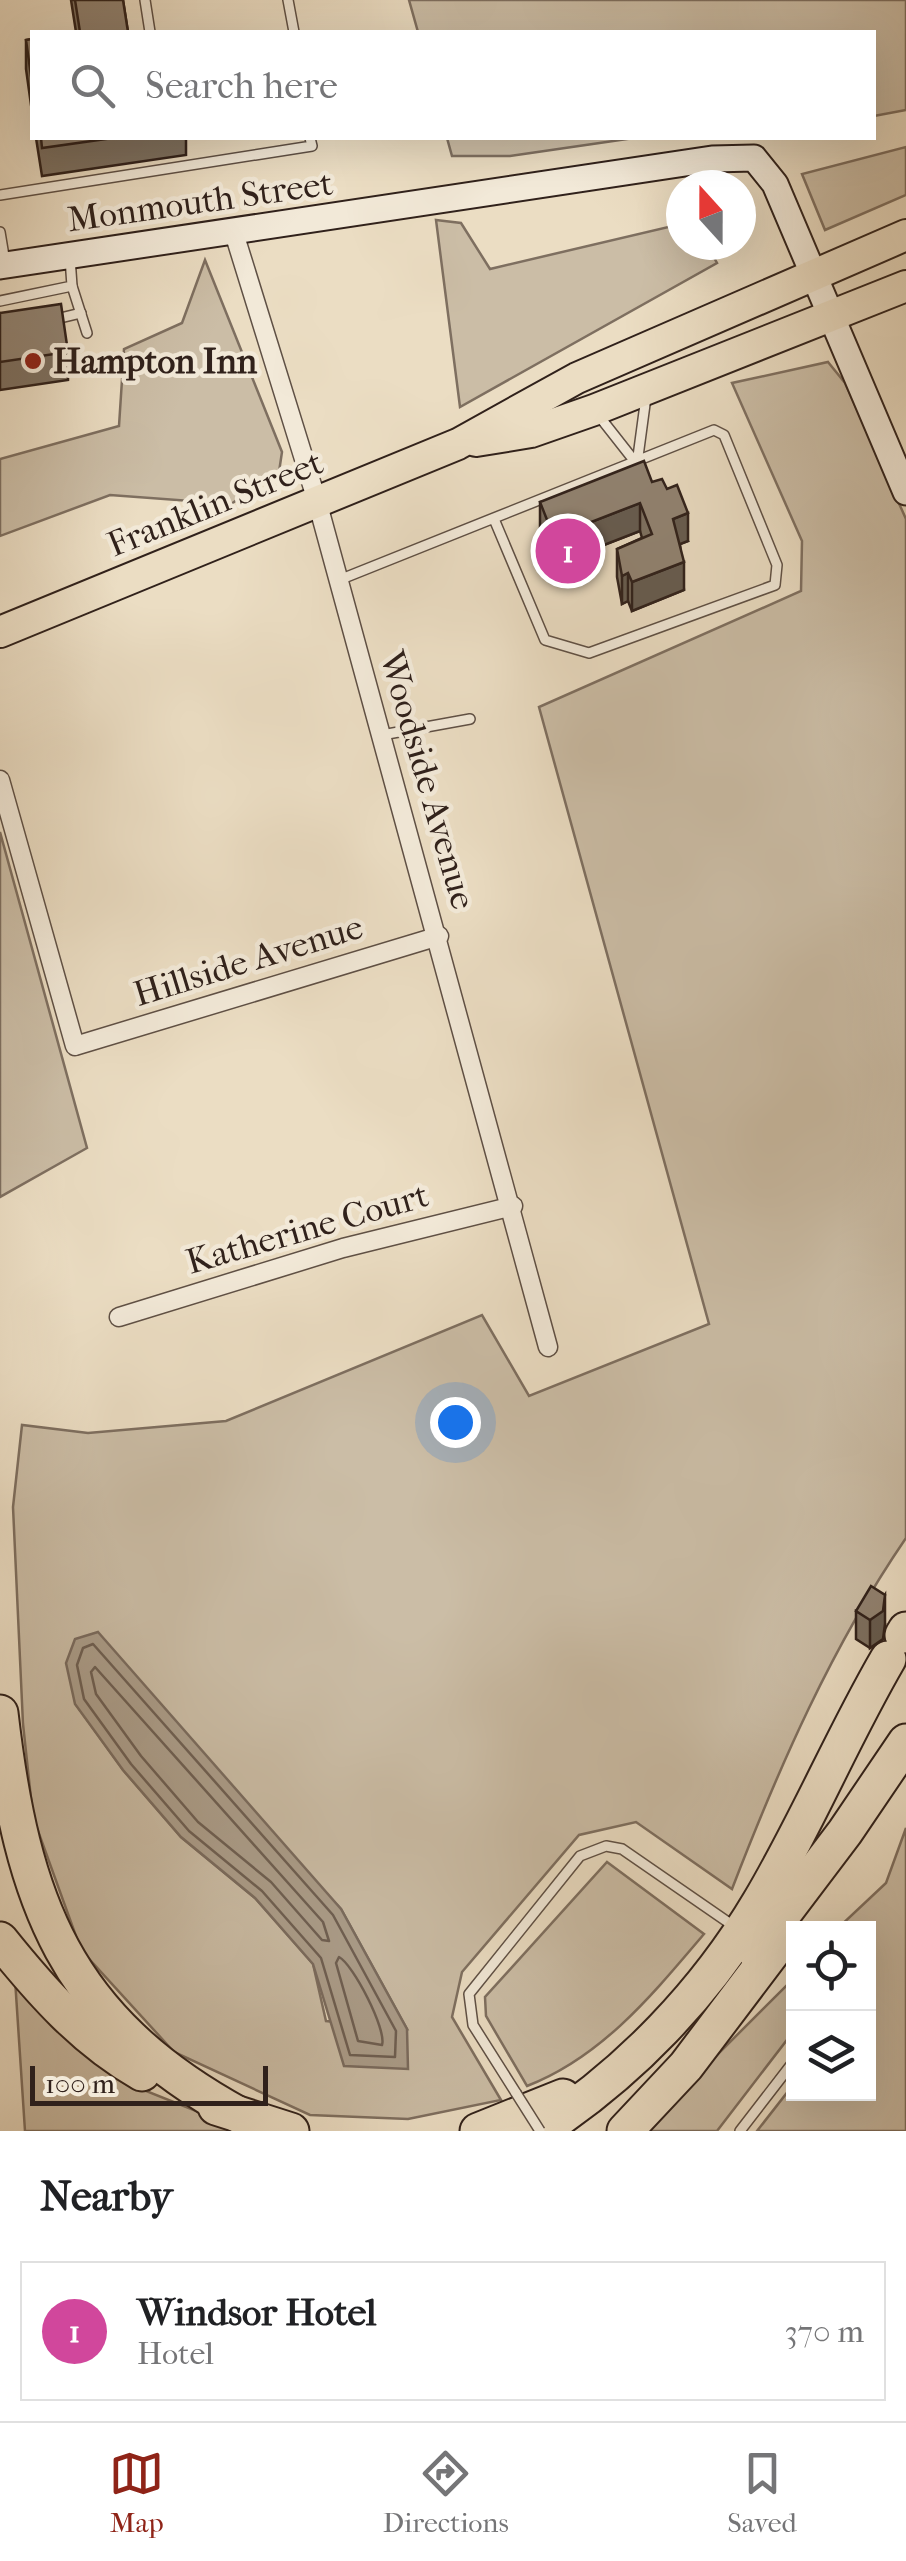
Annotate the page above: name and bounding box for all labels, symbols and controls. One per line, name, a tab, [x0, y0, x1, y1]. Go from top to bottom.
search box	[30, 30, 876, 140]
icon: search	[65, 58, 120, 113]
text: Search here	[145, 63, 338, 108]
street label: Monmouth Street	[65, 163, 336, 240]
north arrow	[666, 170, 756, 260]
place label: Hampton Inn	[53, 341, 258, 382]
marker: Hampton Inn	[22, 350, 44, 372]
street label: Franklin Street	[102, 441, 329, 565]
pin: 1	[536, 514, 600, 588]
street label: Woodside Avenue	[371, 645, 484, 914]
street label: Hillside Avenue	[129, 906, 368, 1015]
street label: Katherine Court	[181, 1174, 433, 1283]
your location	[430, 1397, 481, 1448]
map controls	[786, 1921, 876, 2101]
button: locate	[786, 1921, 876, 2011]
button: layers	[786, 2011, 876, 2101]
scale bar	[30, 2061, 268, 2106]
text: 100 m	[45, 2067, 115, 2100]
text: Nearby	[40, 2172, 172, 2221]
text: Windsor Hotel	[137, 2290, 377, 2335]
text: 1	[69, 2313, 80, 2350]
text: 370 m	[784, 2313, 864, 2350]
text: Hotel	[137, 2335, 214, 2372]
tab: Map	[109, 2446, 164, 2539]
tab: Directions	[383, 2446, 509, 2539]
tab: Saved	[727, 2446, 797, 2539]

